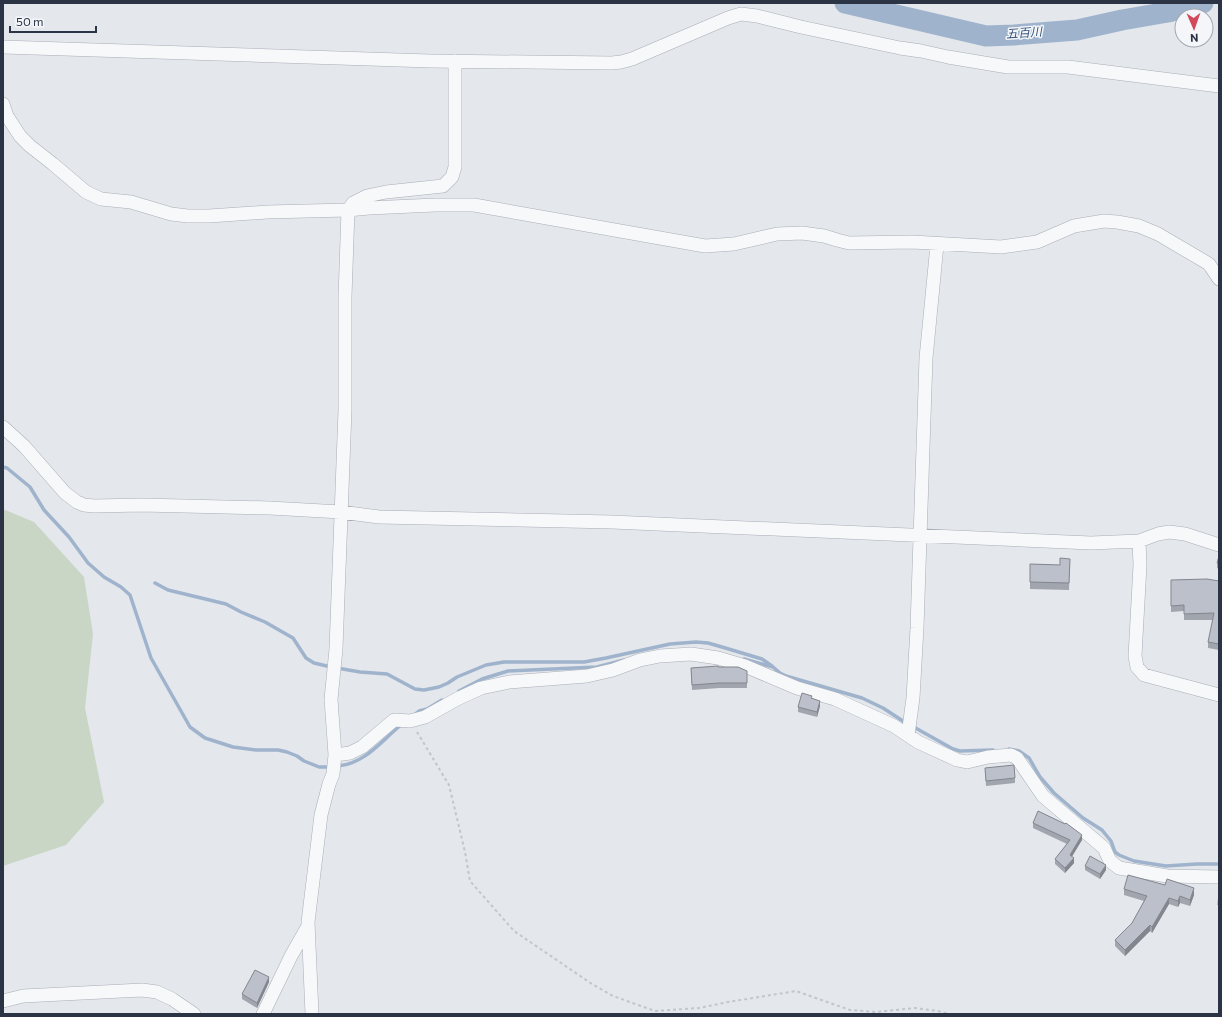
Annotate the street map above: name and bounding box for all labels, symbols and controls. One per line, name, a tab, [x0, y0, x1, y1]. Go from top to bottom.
scale bar	[10, 8, 96, 34]
north arrow	[1174, 8, 1214, 48]
text: 50 m	[16, 14, 44, 28]
water label: 五百川	[1005, 24, 1044, 40]
text: N	[1190, 32, 1199, 45]

